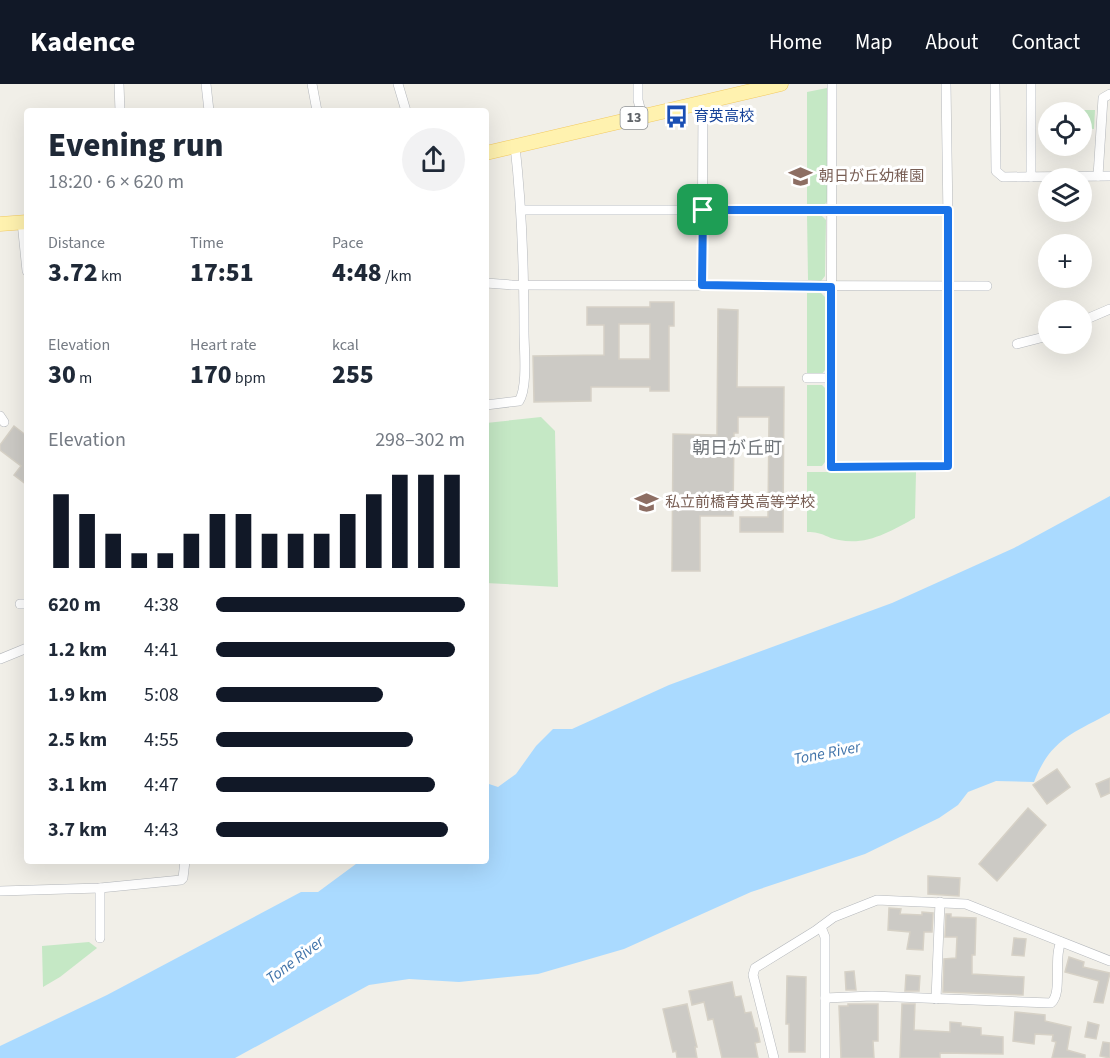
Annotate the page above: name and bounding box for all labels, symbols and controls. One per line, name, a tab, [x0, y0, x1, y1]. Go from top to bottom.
text: Kadence	[30, 22, 135, 62]
text: Home	[769, 27, 822, 57]
text: Map	[855, 27, 893, 57]
text: About	[926, 27, 978, 57]
text: Contact	[1011, 27, 1080, 57]
map controls	[1038, 102, 1092, 354]
button: locate	[1038, 102, 1092, 156]
bus stop icon: 育英高校	[663, 103, 689, 129]
place label: 育英高校	[694, 106, 754, 127]
road number: 13	[620, 107, 648, 129]
text: Evening run	[48, 122, 224, 169]
button: share	[402, 128, 465, 191]
school or university icon: 朝日が丘幼稚園	[788, 163, 814, 189]
place label: 朝日が丘幼稚園	[819, 166, 924, 187]
text: 18:20 · 6 × 620 m	[48, 168, 184, 196]
button: layers	[1038, 168, 1092, 222]
pin	[677, 184, 728, 235]
icon: arrive	[686, 193, 719, 226]
text: Distance	[48, 232, 105, 254]
text: Time	[190, 232, 224, 254]
text: Pace	[332, 232, 363, 254]
button: +	[1038, 234, 1092, 288]
text: 3.72	[48, 254, 98, 291]
text: 17:51	[190, 254, 254, 291]
text: 4:48	[332, 254, 382, 291]
text: km	[98, 265, 122, 287]
text: /km	[382, 265, 412, 287]
button: −	[1038, 300, 1092, 354]
text: Elevation	[48, 334, 110, 356]
text: Heart rate	[190, 334, 257, 356]
text: kcal	[332, 334, 359, 356]
text: 30	[48, 356, 76, 393]
text: 170	[190, 356, 232, 393]
text: 255	[332, 356, 374, 393]
text: m	[76, 367, 92, 389]
text: bpm	[232, 367, 266, 389]
text: Elevation	[48, 426, 126, 454]
text: 298–302 m	[375, 426, 465, 454]
district label: 朝日が丘町	[692, 436, 782, 461]
school or university icon: 私立前橋育英高等学校	[634, 489, 660, 515]
place label: 私立前橋育英高等学校	[665, 492, 815, 513]
text: 620 m	[48, 591, 101, 619]
text: 4:38	[144, 591, 179, 619]
text: 1.2 km	[48, 636, 107, 664]
text: 4:41	[144, 636, 179, 664]
text: 1.9 km	[48, 681, 107, 709]
text: 5:08	[144, 681, 179, 709]
text: 2.5 km	[48, 726, 107, 754]
text: 4:55	[144, 726, 179, 754]
water label: Tone River	[792, 735, 864, 770]
text: 3.1 km	[48, 771, 107, 799]
text: 4:47	[144, 771, 179, 799]
text: 3.7 km	[48, 816, 107, 844]
text: 4:43	[144, 816, 179, 844]
water label: Tone River	[261, 930, 330, 989]

